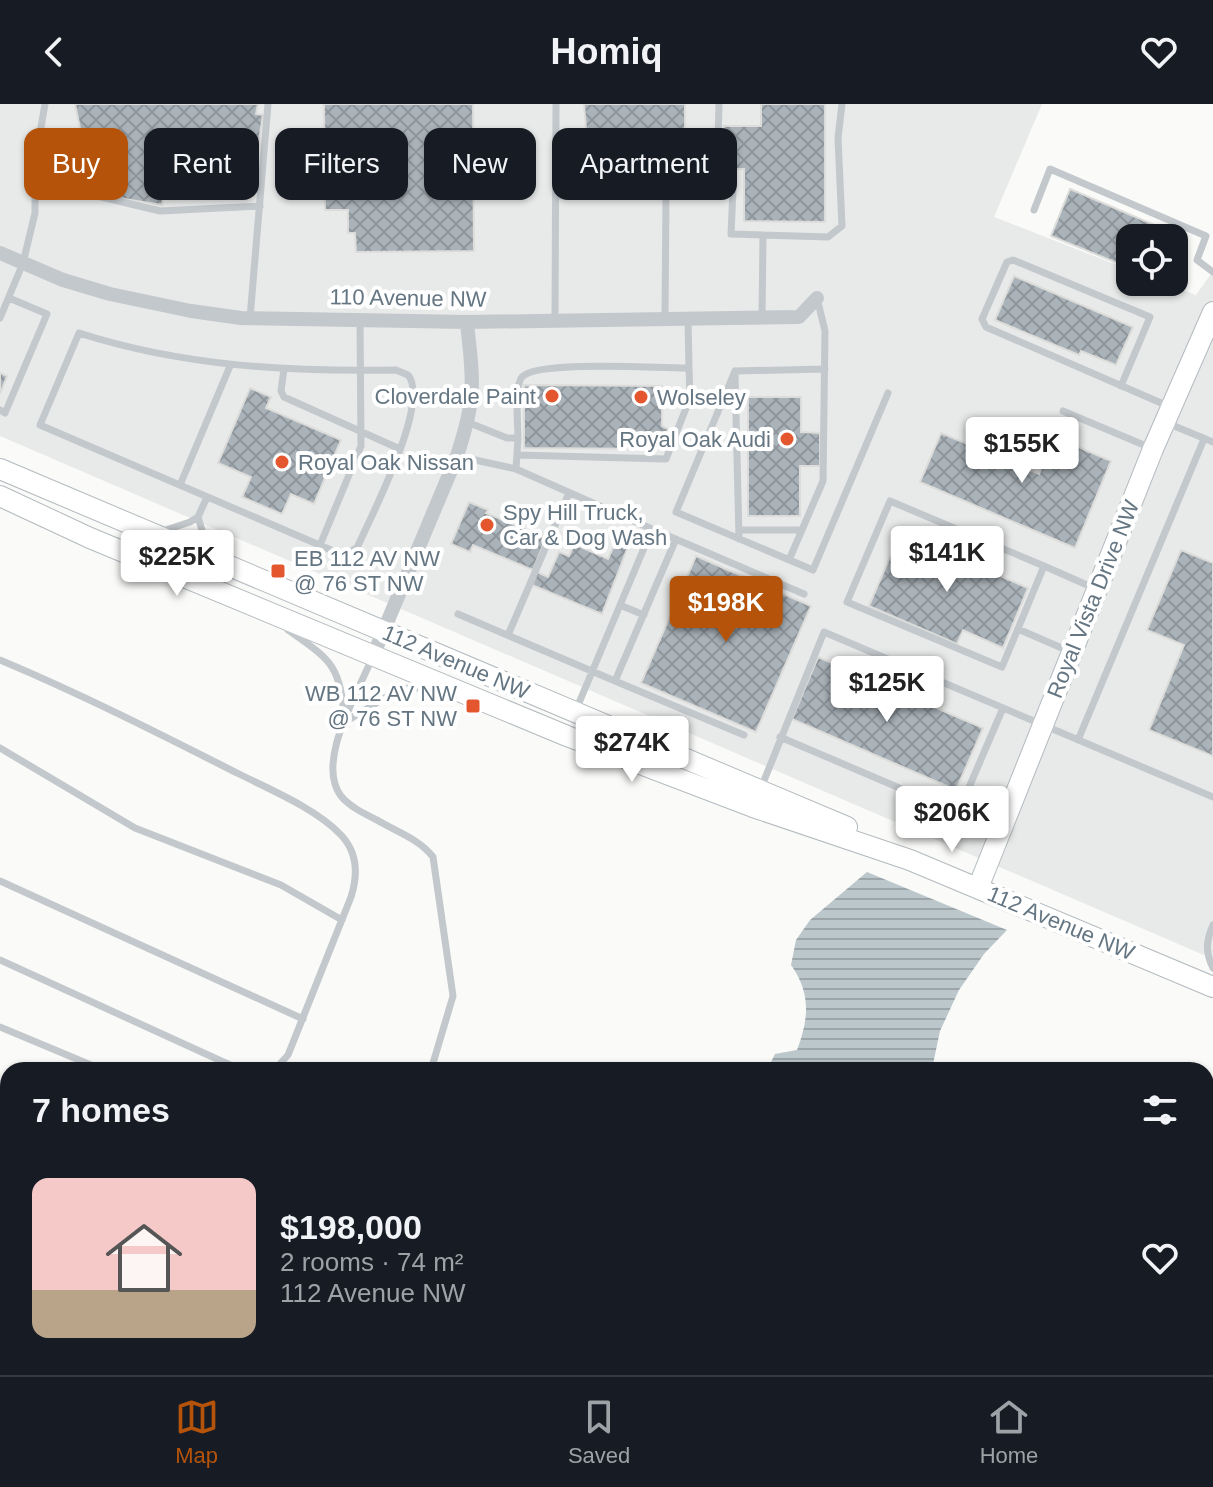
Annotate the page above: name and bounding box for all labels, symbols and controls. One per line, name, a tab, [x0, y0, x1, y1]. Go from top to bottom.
icon: back	[32, 30, 76, 74]
icon: heart	[1137, 30, 1181, 74]
text: Homiq	[551, 31, 663, 72]
chip: Buy	[24, 128, 128, 200]
chip: Rent	[144, 128, 259, 200]
chip: Filters	[275, 128, 408, 200]
chip: New	[424, 128, 536, 200]
chip: Apartment	[552, 128, 737, 200]
map controls	[1116, 224, 1188, 296]
button: locate	[1116, 224, 1188, 296]
street label: 110 Avenue NW	[329, 284, 487, 312]
place label: Cloverdale Paint	[375, 384, 536, 409]
place label: Wolseley	[657, 385, 746, 410]
marker: Cloverdale Paint	[543, 387, 561, 405]
marker: Wolseley	[632, 388, 650, 406]
pin: $155K	[966, 417, 1078, 485]
place label: Royal Oak Audi	[619, 427, 771, 452]
text: $155K	[984, 428, 1060, 458]
marker: Royal Oak Audi	[778, 430, 796, 448]
place label: Royal Oak Nissan	[298, 450, 474, 475]
marker: Royal Oak Nissan	[273, 453, 291, 471]
street label: Royal Vista Drive NW	[1042, 496, 1144, 702]
place label: Spy Hill Truck, Car & Dog Wash	[503, 500, 667, 550]
marker: Spy Hill Truck, Car & Dog Wash	[478, 516, 496, 534]
pin: $141K	[891, 526, 1003, 594]
pin: $225K	[121, 530, 233, 598]
text: $141K	[909, 537, 985, 567]
text: $225K	[139, 541, 215, 571]
place label: EB 112 AV NW @ 76 ST NW	[294, 546, 440, 596]
marker: EB 112 AV NW @ 76 ST NW	[269, 562, 287, 580]
pin: $198K	[670, 576, 782, 644]
text: $198K	[688, 587, 764, 617]
street label: 112 Avenue NW	[379, 620, 533, 704]
pin: $125K	[831, 656, 943, 724]
text: $125K	[849, 667, 925, 697]
place label: WB 112 AV NW @ 76 ST NW	[305, 681, 457, 731]
marker: WB 112 AV NW @ 76 ST NW	[464, 697, 482, 715]
pin: $274K	[576, 716, 688, 784]
text: $274K	[594, 727, 670, 757]
pin: $206K	[896, 786, 1008, 854]
text: $206K	[914, 797, 990, 827]
street label: 112 Avenue NW	[984, 881, 1138, 965]
icon: filters	[1138, 1088, 1182, 1132]
text: 7 homes	[32, 1091, 170, 1129]
text: $198,000	[280, 1208, 422, 1246]
icon: home	[96, 1210, 192, 1306]
icon: heart	[1138, 1236, 1182, 1280]
text: 2 rooms · 74 m²	[280, 1247, 464, 1277]
text: 112 Avenue NW	[280, 1278, 466, 1308]
tab: Map	[175, 1395, 219, 1469]
tab: Saved	[568, 1395, 630, 1469]
tab: Home	[980, 1395, 1038, 1469]

